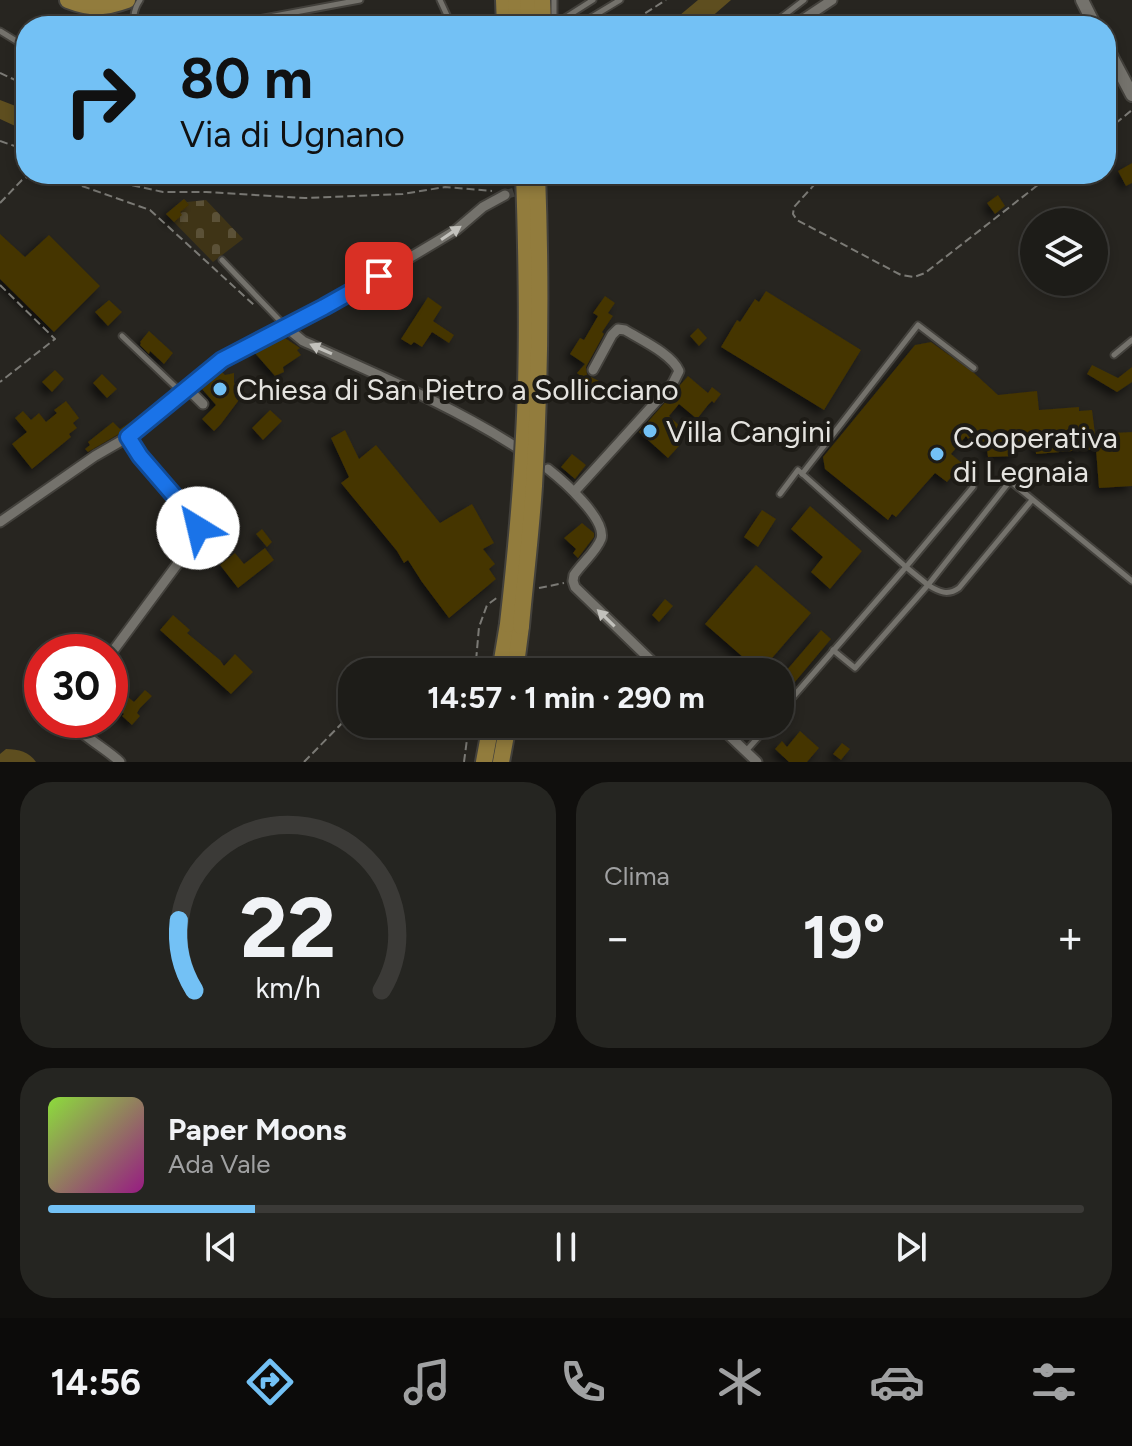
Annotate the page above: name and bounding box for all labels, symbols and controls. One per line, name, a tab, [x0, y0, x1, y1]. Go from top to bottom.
text: 80 m	[180, 45, 313, 112]
icon: right	[48, 48, 152, 152]
text: Via di Ugnano	[180, 113, 405, 156]
map controls	[1020, 208, 1108, 296]
button: layers	[1020, 208, 1108, 296]
one-way arrow	[440, 226, 461, 241]
pin	[345, 242, 413, 310]
icon: arrive	[357, 254, 401, 298]
one-way arrow	[309, 343, 333, 356]
place label: Chiesa di San Pietro a Sollicciano	[236, 371, 679, 408]
marker: Chiesa di San Pietro a Sollicciano	[211, 380, 229, 398]
place label: Villa Cangini	[666, 413, 832, 450]
place label: Cooperativa di Legnaia	[953, 419, 1118, 490]
marker: Villa Cangini	[641, 422, 659, 440]
marker: Cooperativa di Legnaia	[928, 445, 946, 463]
position arrow	[156, 486, 240, 570]
one-way arrow	[597, 609, 616, 628]
speed limit sign: 30	[24, 634, 128, 738]
text: 14:57 · 1 min · 290 m	[427, 679, 705, 716]
text: Clima	[604, 860, 670, 892]
text: 22	[240, 878, 336, 978]
text: 19°	[803, 901, 885, 973]
text: −	[604, 911, 631, 964]
text: +	[1057, 911, 1084, 964]
text: km/h	[255, 971, 321, 1005]
text: Paper Moons	[168, 1111, 347, 1148]
text: Ada Vale	[168, 1148, 271, 1180]
icon: previous	[199, 1225, 243, 1269]
icon: pause	[544, 1225, 588, 1269]
icon: next	[889, 1225, 933, 1269]
icon: directions	[242, 1354, 298, 1410]
icon: music	[399, 1354, 455, 1410]
icon: phone	[555, 1354, 611, 1410]
icon: climate	[712, 1354, 768, 1410]
icon: car	[869, 1354, 925, 1410]
icon: filters	[1026, 1354, 1082, 1410]
text: 14:56	[50, 1361, 141, 1404]

